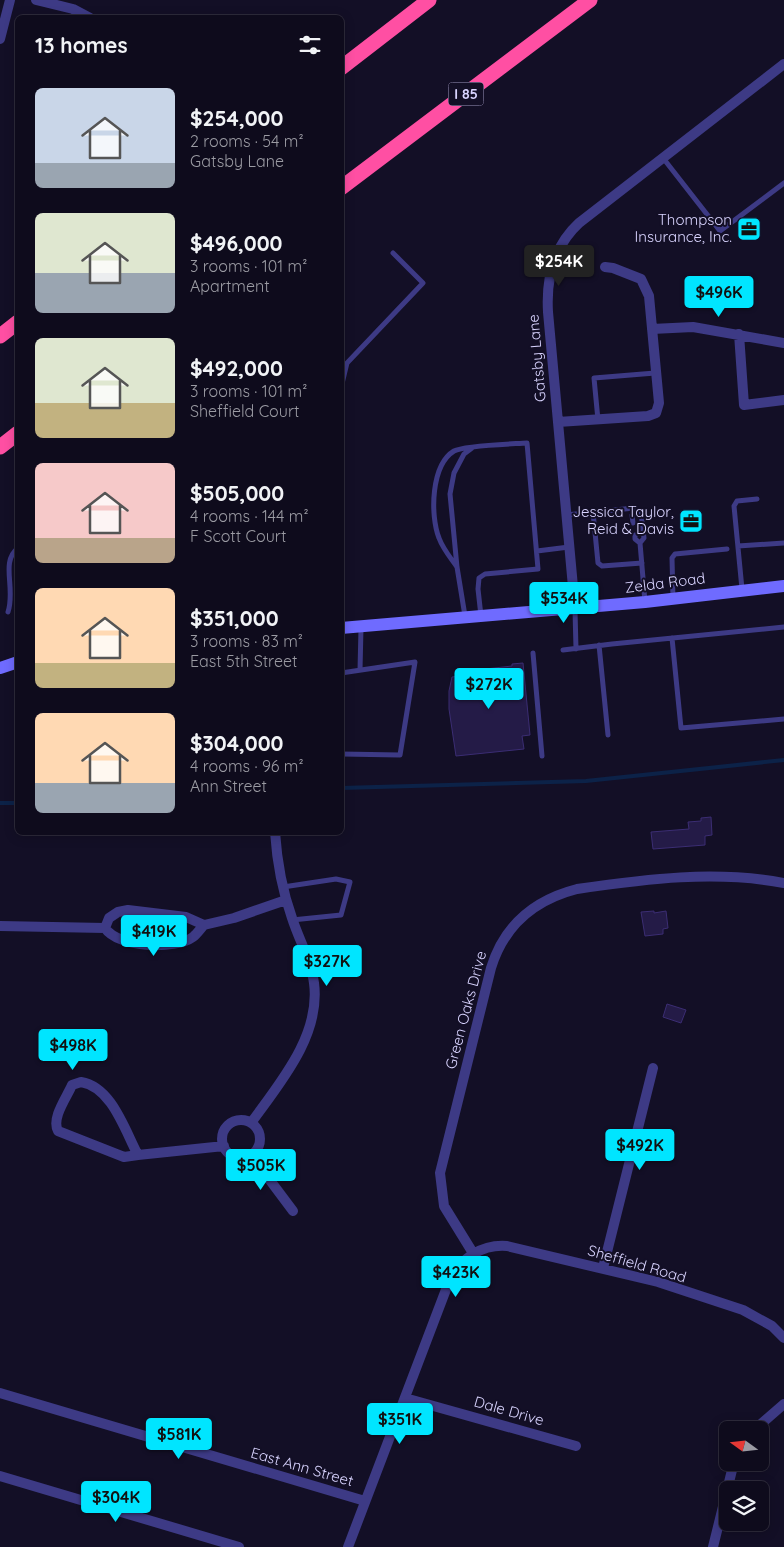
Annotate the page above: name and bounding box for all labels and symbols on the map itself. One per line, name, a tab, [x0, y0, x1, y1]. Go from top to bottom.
road number: I 85	[448, 82, 484, 106]
place label: Thompson Insurance, Inc.	[634, 210, 732, 246]
office icon: Thompson Insurance, Inc.	[736, 216, 762, 242]
pin: $254K	[524, 244, 594, 287]
pin: $496K	[684, 276, 754, 318]
street label: Gatsby Lane	[523, 313, 550, 403]
place label: Jessica Taylor, Reid & Davis	[572, 502, 674, 538]
office icon: Jessica Taylor, Reid & Davis	[678, 508, 704, 534]
street label: Zelda Road	[624, 568, 706, 597]
pin: $534K	[529, 582, 599, 624]
pin: $272K	[454, 668, 524, 710]
pin: $419K	[119, 914, 189, 957]
pin: $327K	[292, 944, 362, 987]
street label: Green Oaks Drive	[441, 949, 490, 1071]
pin: $498K	[38, 1028, 108, 1071]
pin: $492K	[605, 1128, 675, 1171]
pin: $505K	[226, 1148, 296, 1191]
street label: Sheffield Road	[586, 1240, 689, 1287]
pin: $423K	[421, 1256, 491, 1298]
street label: Dale Drive	[472, 1391, 546, 1430]
pin: $351K	[365, 1402, 435, 1445]
pin: $581K	[144, 1418, 214, 1460]
north arrow	[719, 1421, 769, 1471]
street label: East Ann Street	[249, 1443, 356, 1490]
pin: $304K	[81, 1480, 151, 1523]

